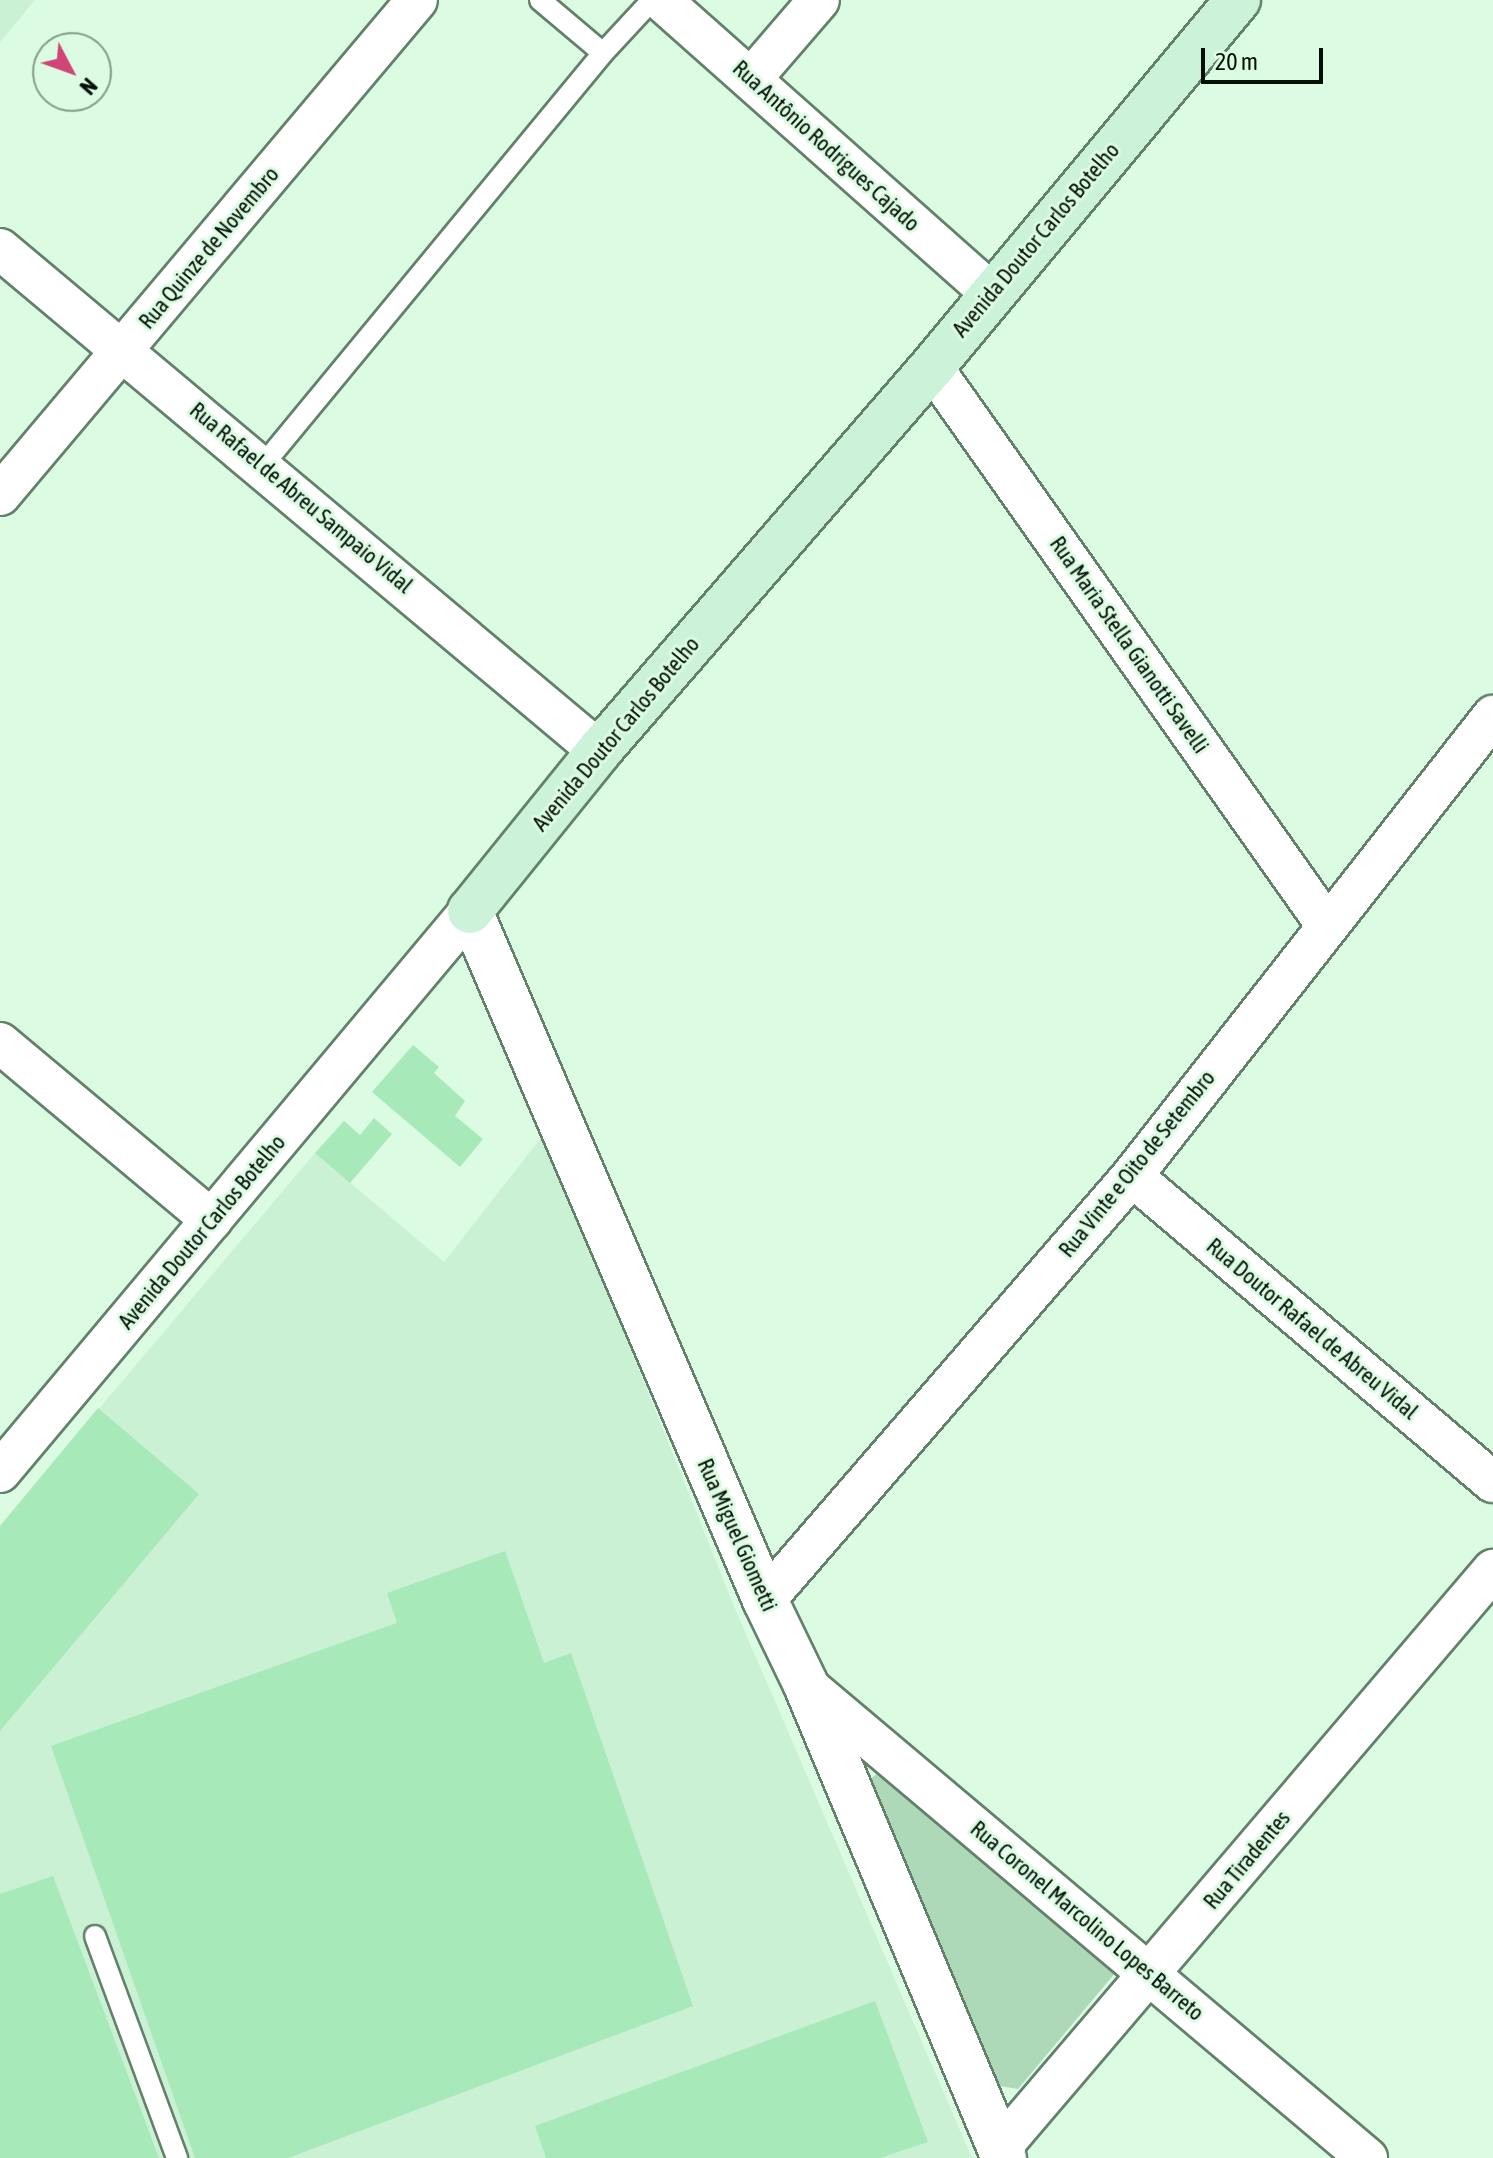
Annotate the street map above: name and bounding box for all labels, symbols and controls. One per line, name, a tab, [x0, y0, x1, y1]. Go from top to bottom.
north arrow	[32, 32, 112, 112]
scale bar	[1205, 32, 1327, 82]
text: 20 m	[1215, 48, 1258, 75]
street label: Rua Antônio Rodrigues Cajado	[727, 55, 925, 237]
text: N	[75, 73, 103, 100]
street label: Avenida Doutor Carlos Botelho	[947, 138, 1125, 342]
street label: Rua Quinze de Novembro	[134, 162, 284, 334]
street label: Rua Rafael de Abreu Sampaio Vidal	[184, 397, 418, 599]
street label: Rua Maria Stella Gianotti Savelli	[1044, 532, 1214, 758]
street label: Avenida Doutor Carlos Botelho	[527, 632, 705, 836]
street label: Rua Vinte e Oito de Setembro	[1054, 1065, 1220, 1263]
street label: Avenida Doutor Carlos Botelho	[113, 1130, 291, 1334]
street label: Rua Doutor Rafael de Abreu Vidal	[1201, 1233, 1423, 1425]
street label: Rua Miguel Giometti	[692, 1455, 782, 1615]
street label: Rua Tiradentes	[1198, 1805, 1296, 1915]
street label: Rua Coronel Marcolino Lopes Barreto	[965, 1816, 1209, 2026]

